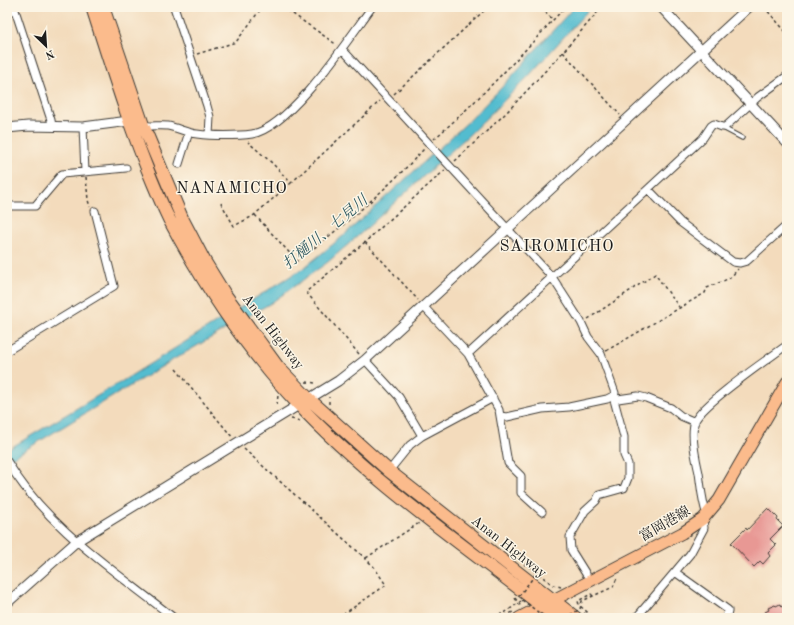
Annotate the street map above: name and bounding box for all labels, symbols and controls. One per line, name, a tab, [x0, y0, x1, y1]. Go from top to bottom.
north arrow	[26, 26, 66, 66]
text: N	[43, 47, 56, 61]
district label: NANAMICHO	[176, 181, 288, 197]
water label: 打樋川、七見川	[280, 191, 373, 272]
district label: SAIROMICHO	[500, 239, 614, 255]
street label: Anan Highway	[239, 292, 307, 373]
street label: 富岡港線	[637, 503, 693, 544]
street label: Anan Highway	[469, 513, 550, 581]

